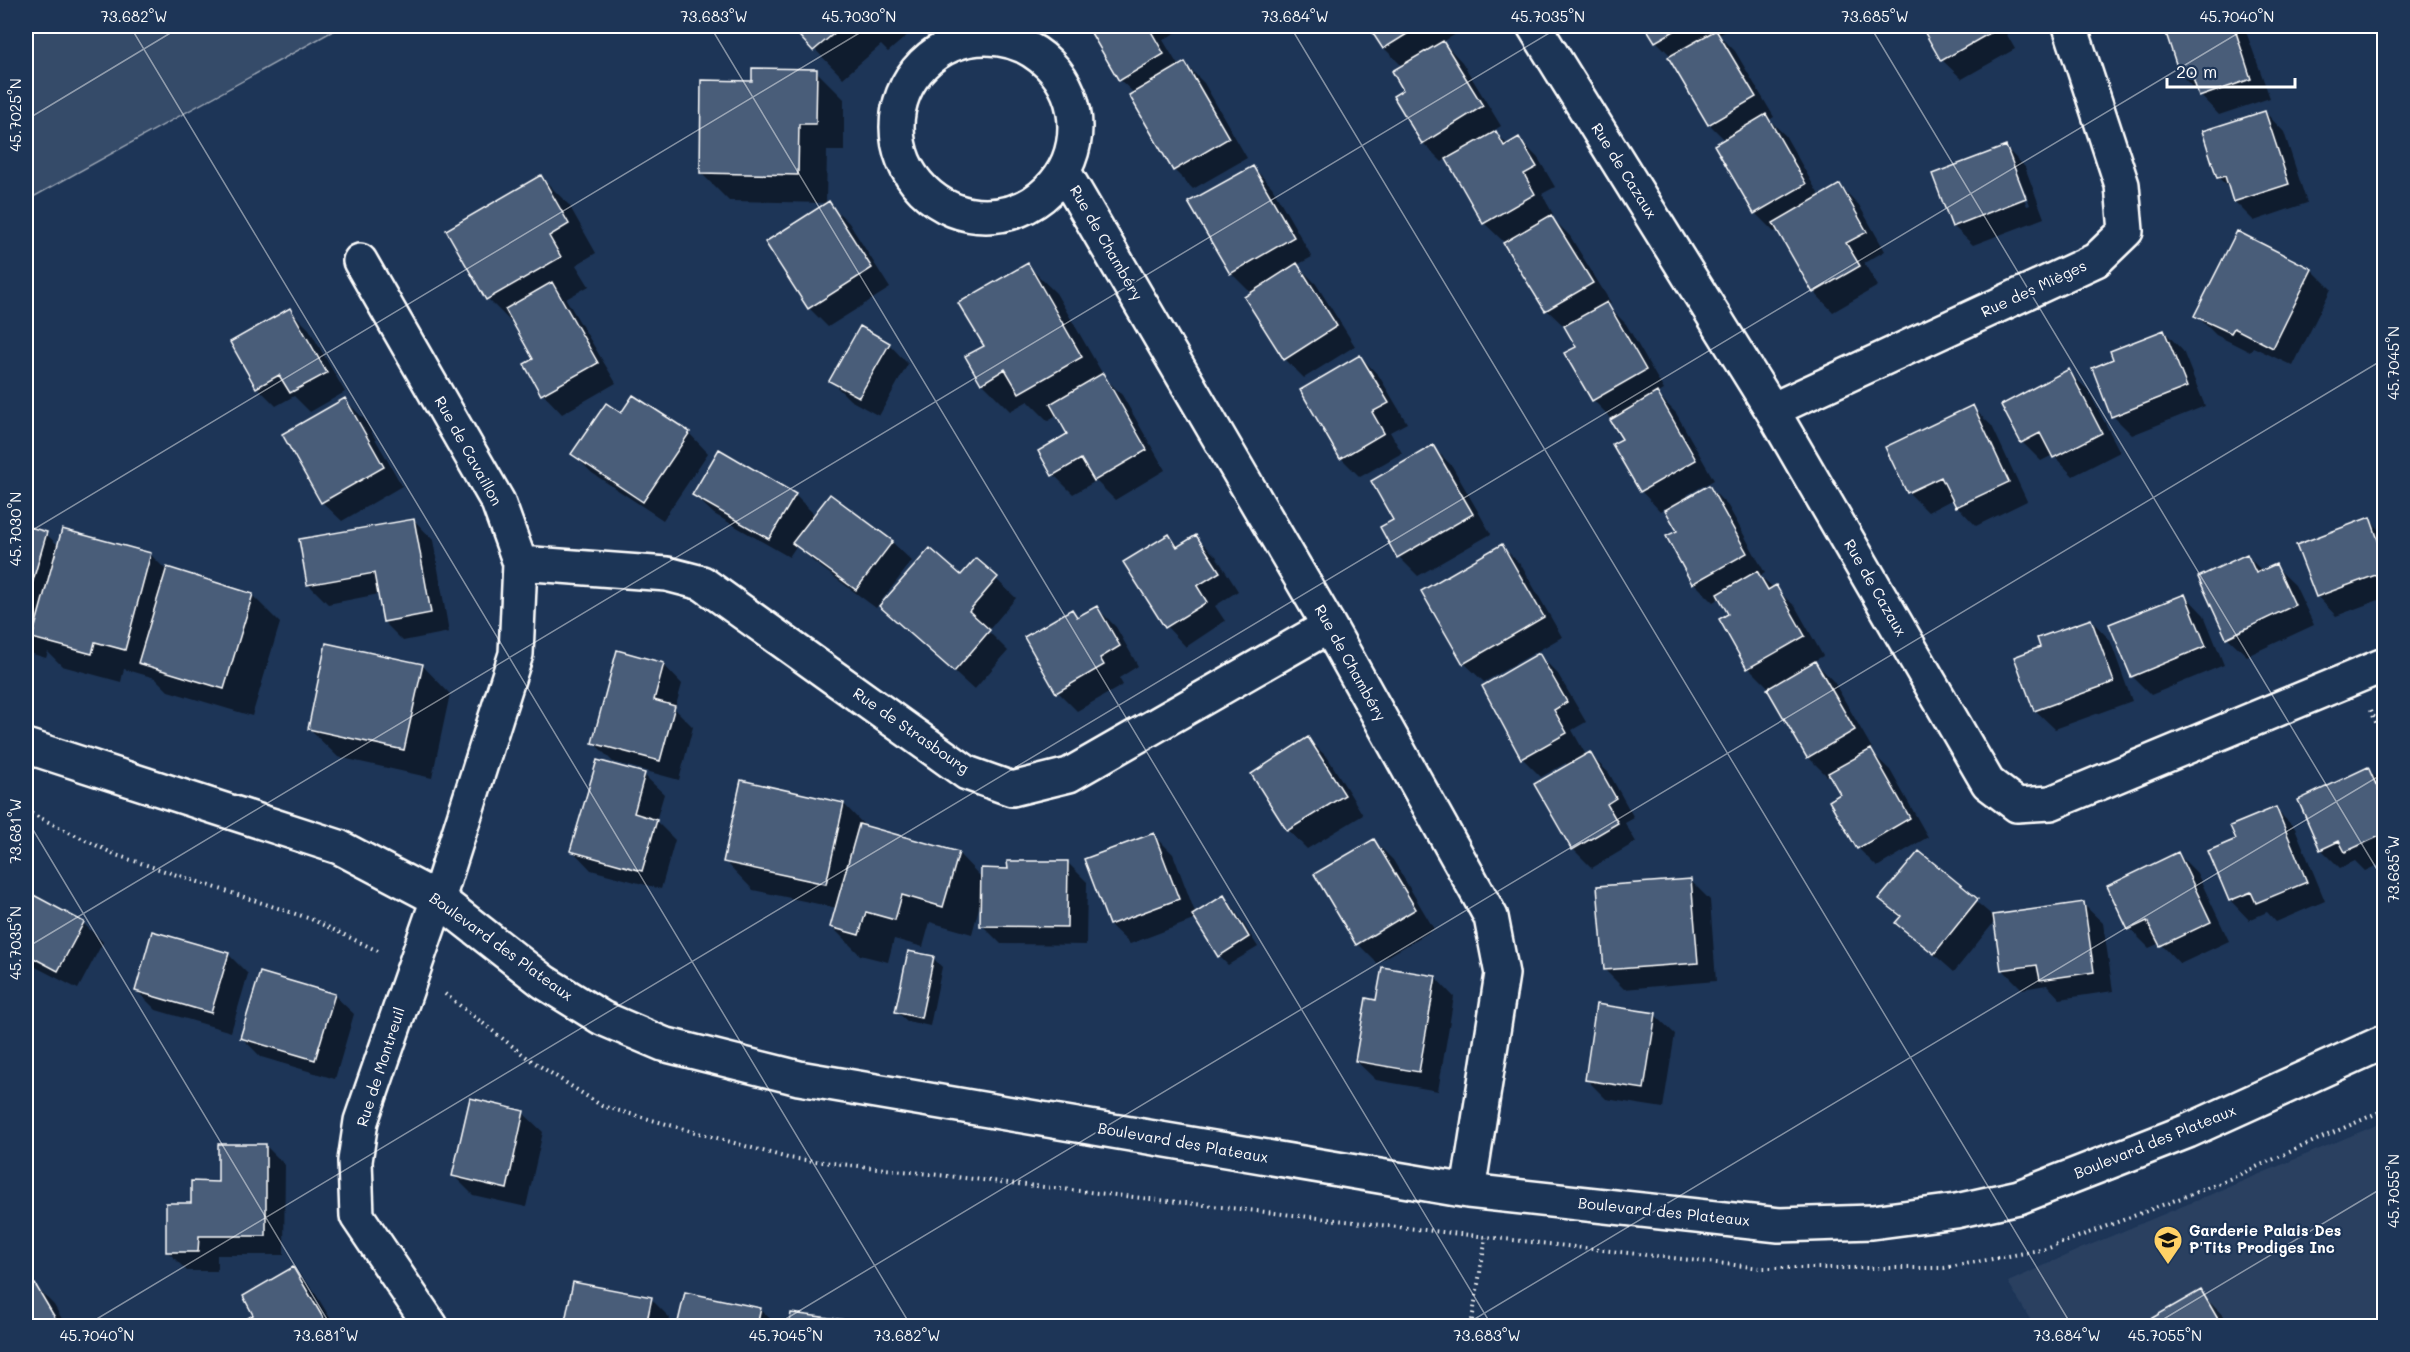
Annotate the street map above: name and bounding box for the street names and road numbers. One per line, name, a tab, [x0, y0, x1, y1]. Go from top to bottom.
street label: Rue de Cazaux	[1587, 119, 1662, 222]
street label: Rue de Chambéry	[1066, 181, 1148, 304]
street label: Rue des Mièges	[1978, 255, 2090, 321]
street label: Rue de Cavaillon	[431, 392, 507, 509]
street label: Rue de Cazaux	[1840, 535, 1912, 640]
street label: Rue de Chambéry	[1311, 601, 1391, 724]
street label: Rue de Strasbourg	[849, 683, 974, 778]
street label: Boulevard des Plateaux	[426, 887, 578, 1005]
street label: Rue de Montreuil	[351, 1004, 409, 1129]
street label: Boulevard des Plateaux	[2071, 1099, 2239, 1183]
street label: Boulevard des Plateaux	[1096, 1117, 1270, 1167]
street label: Boulevard des Plateaux	[1577, 1192, 1751, 1230]

